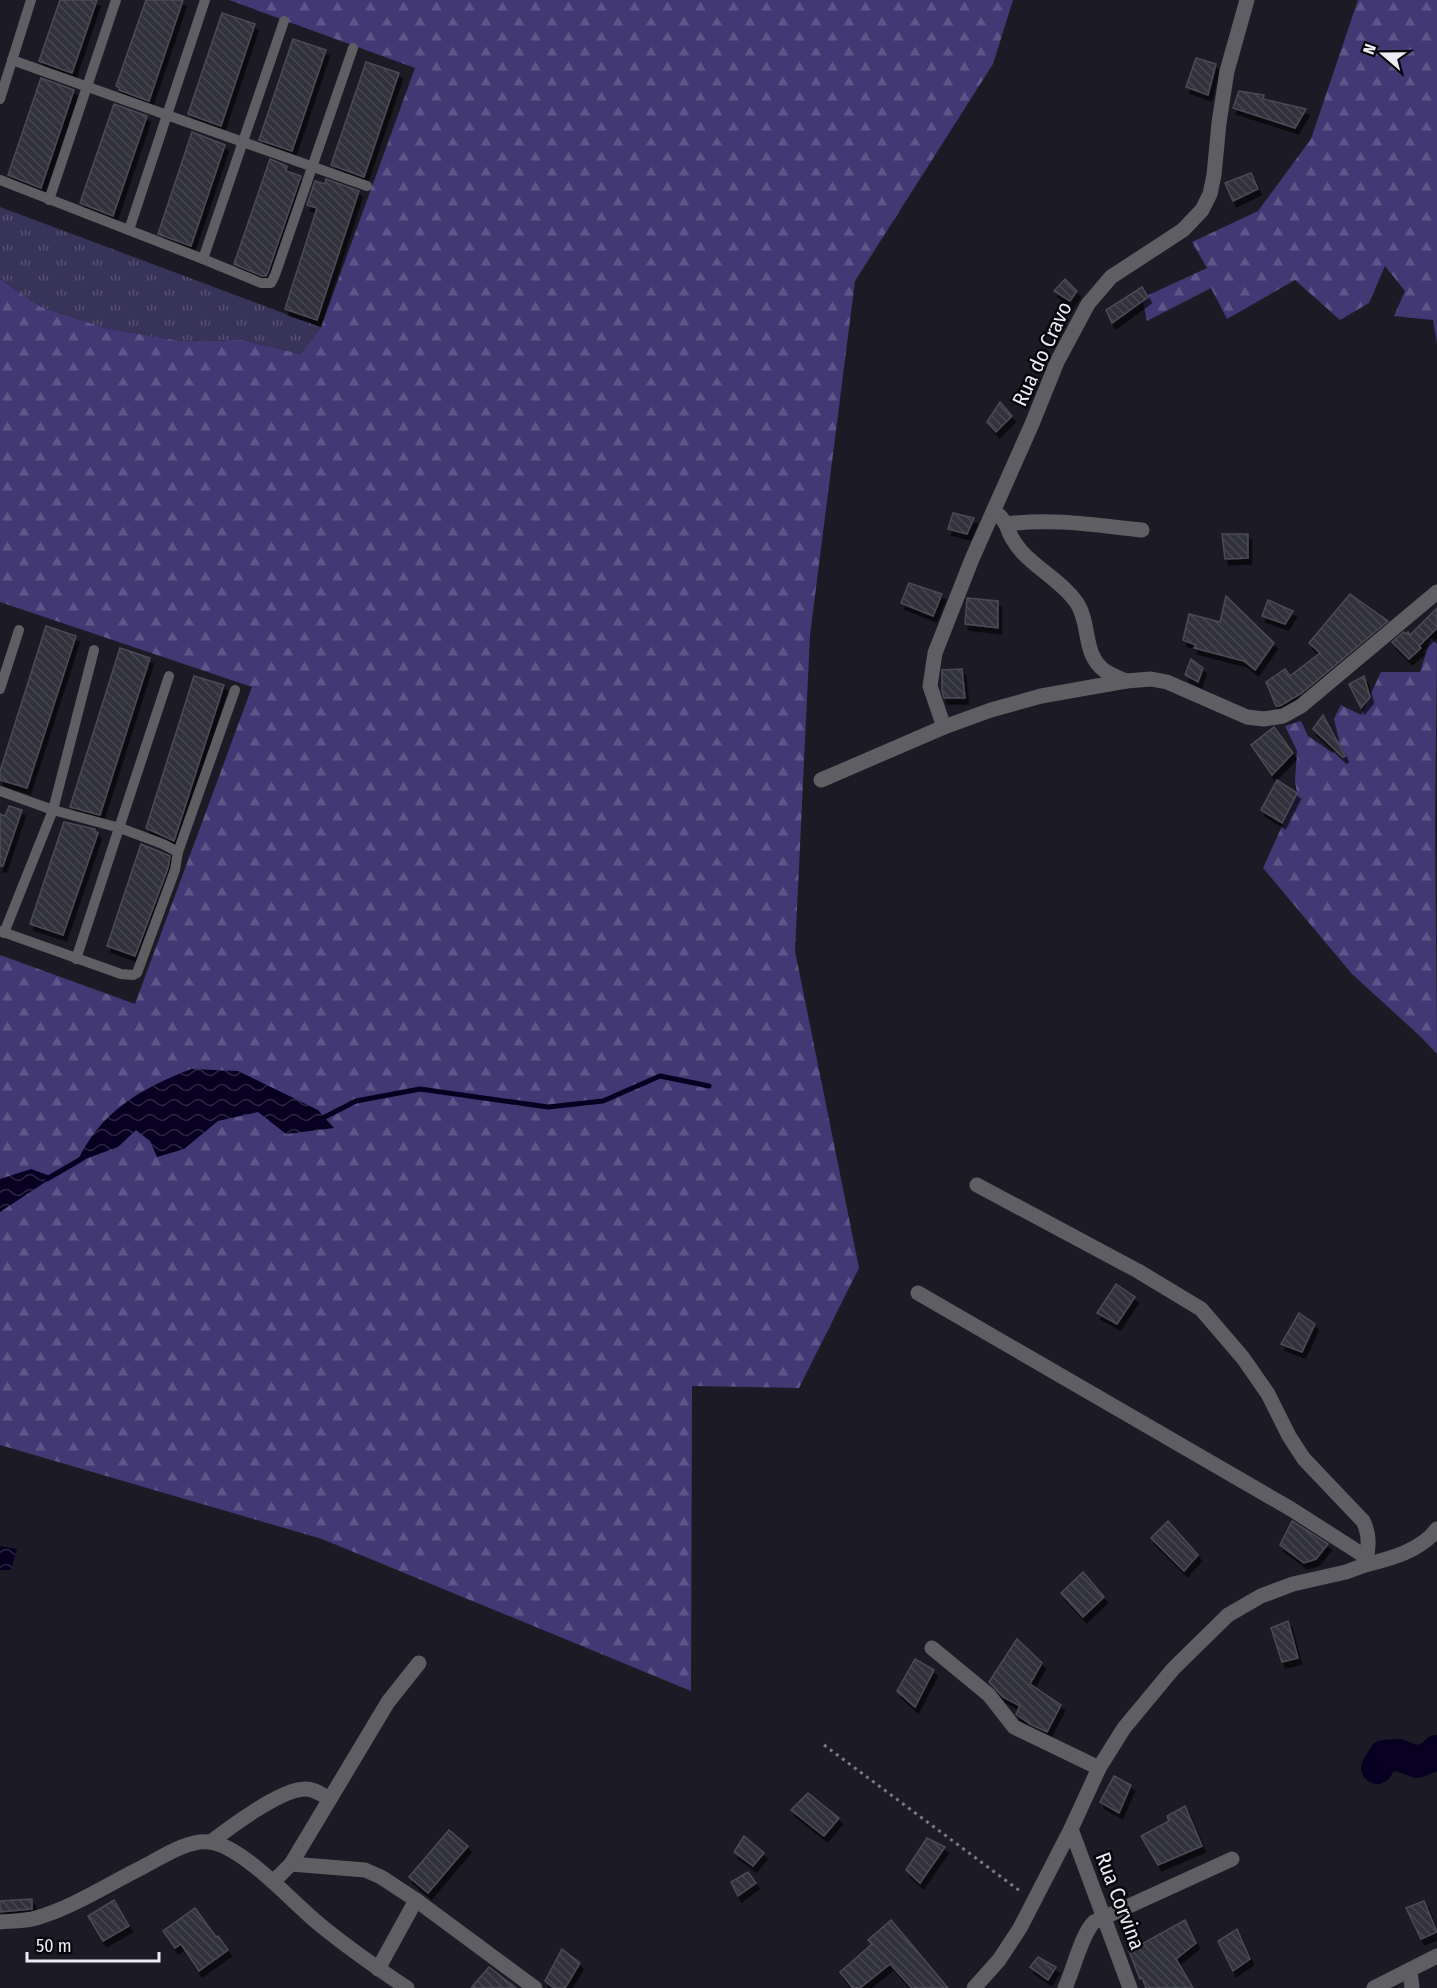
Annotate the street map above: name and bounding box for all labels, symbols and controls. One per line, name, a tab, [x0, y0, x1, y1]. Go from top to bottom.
north arrow	[1353, 24, 1413, 84]
text: N	[1359, 41, 1380, 57]
street label: Rua do Cravo	[1007, 298, 1077, 410]
street label: Rua Corvina	[1090, 1849, 1150, 1953]
scale bar	[27, 1925, 159, 1963]
text: 50 m	[36, 1935, 72, 1957]

